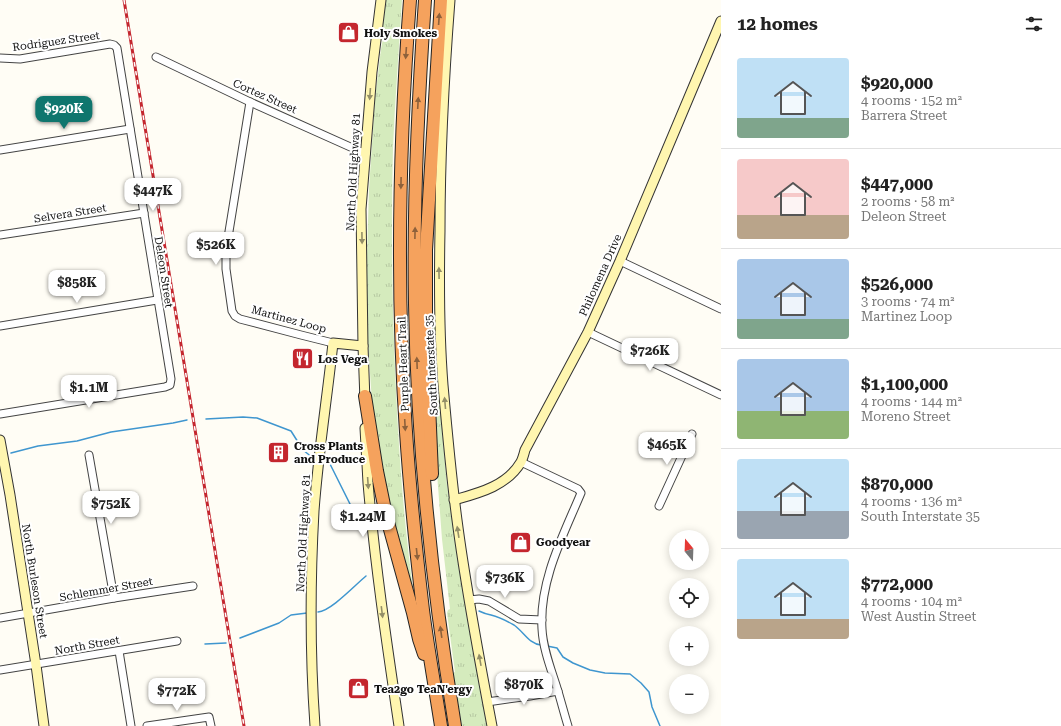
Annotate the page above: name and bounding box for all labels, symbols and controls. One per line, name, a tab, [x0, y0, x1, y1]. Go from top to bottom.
one-way arrow	[436, 13, 443, 25]
icon: filters	[1023, 13, 1045, 35]
text: 12 homes	[737, 14, 818, 34]
shop icon: Holy Smokes	[335, 20, 361, 46]
place label: Holy Smokes	[364, 27, 437, 40]
street label: Rodriguez Street	[12, 29, 101, 54]
one-way arrow	[403, 47, 410, 59]
text: $920,000	[861, 73, 933, 93]
icon: home	[769, 74, 817, 122]
street label: Cortez Street	[231, 77, 299, 116]
one-way arrow	[366, 88, 373, 100]
text: 4 rooms · 152 m²	[861, 93, 962, 108]
pin: $920K	[36, 96, 92, 130]
one-way arrow	[415, 97, 422, 109]
text: $920K	[44, 101, 84, 116]
text: Barrera Street	[861, 108, 947, 123]
street label: North Old Highway 81	[344, 113, 363, 231]
text: $447,000	[861, 174, 933, 194]
icon: home	[769, 175, 817, 223]
one-way arrow	[397, 177, 404, 189]
pin: $447K	[125, 178, 181, 212]
text: $447K	[133, 183, 173, 198]
text: 2 rooms · 58 m²	[861, 194, 955, 209]
street label: Selvera Street	[33, 201, 107, 226]
text: Deleon Street	[861, 209, 946, 224]
one-way arrow	[411, 227, 418, 239]
pin: $526K	[188, 232, 244, 266]
one-way arrow	[358, 232, 365, 244]
street label: Philomena Drive	[577, 232, 624, 318]
street label: Deleon Street	[151, 235, 176, 309]
text: $526K	[196, 237, 236, 252]
one-way arrow	[436, 267, 443, 279]
pin: $858K	[49, 270, 105, 304]
text: $526,000	[861, 274, 933, 294]
text: $858K	[57, 275, 97, 290]
icon: home	[769, 275, 817, 323]
text: 3 rooms · 74 m²	[861, 294, 955, 309]
street label: Martinez Loop	[250, 303, 328, 336]
text: Martinez Loop	[861, 309, 952, 324]
street label: South Interstate 35	[422, 314, 441, 416]
street label: Purple Heart Trail	[395, 316, 412, 412]
pin: $726K	[622, 338, 678, 372]
text: $726K	[630, 343, 670, 358]
restaurant icon: Los Vega	[289, 346, 315, 372]
place label: Los Vega	[318, 353, 368, 366]
one-way arrow	[414, 356, 420, 369]
text: $1,100,000	[861, 374, 948, 394]
pin: $1.1M	[61, 375, 117, 409]
icon: home	[769, 375, 817, 423]
text: $1.1M	[70, 380, 108, 395]
text: 4 rooms · 144 m²	[861, 394, 962, 409]
one-way arrow	[442, 397, 448, 409]
text: Moreno Street	[861, 409, 951, 424]
one-way arrow	[402, 419, 409, 431]
pin: $465K	[639, 432, 695, 466]
text: $465K	[647, 437, 687, 452]
building icon: Cross Plants and Produce	[265, 439, 291, 465]
place label: Cross Plants and Produce	[294, 440, 366, 466]
street label: North Old Highway 81	[294, 474, 313, 592]
text: $870,000	[861, 474, 933, 494]
icon: home	[769, 475, 817, 523]
one-way arrow	[365, 477, 372, 489]
pin: $752K	[83, 491, 139, 525]
text: 4 rooms · 136 m²	[861, 494, 962, 509]
text: $752K	[91, 496, 131, 511]
pin: $1.24M	[330, 504, 396, 538]
text: $1.24M	[340, 509, 386, 524]
text: South Interstate 35	[861, 509, 980, 524]
street label: North Burleson Street	[19, 523, 50, 639]
one-way arrow	[455, 526, 461, 538]
shop icon: Goodyear	[507, 529, 533, 555]
north arrow	[669, 530, 709, 570]
map controls	[669, 530, 709, 714]
place label: Goodyear	[536, 536, 590, 549]
one-way arrow	[413, 548, 420, 560]
pin: $736K	[477, 565, 533, 599]
text: $736K	[485, 570, 525, 585]
text: $772,000	[861, 574, 933, 594]
street label: Schlemmer Street	[58, 575, 154, 604]
icon: home	[769, 575, 817, 623]
button: locate	[669, 578, 709, 618]
text: 4 rooms · 104 m²	[861, 594, 962, 609]
one-way arrow	[379, 606, 386, 618]
text: West Austin Street	[861, 609, 976, 624]
one-way arrow	[438, 626, 444, 638]
button: +	[669, 626, 709, 666]
street label: North Street	[54, 633, 121, 658]
one-way arrow	[477, 654, 483, 666]
pin: $870K	[496, 672, 552, 706]
button: −	[669, 674, 709, 714]
shop icon: Tea2go TeaN'ergy	[345, 676, 371, 702]
text: $870K	[504, 677, 544, 692]
pin: $772K	[149, 678, 205, 712]
text: $772K	[157, 683, 197, 698]
place label: Tea2go TeaN'ergy	[374, 683, 473, 696]

